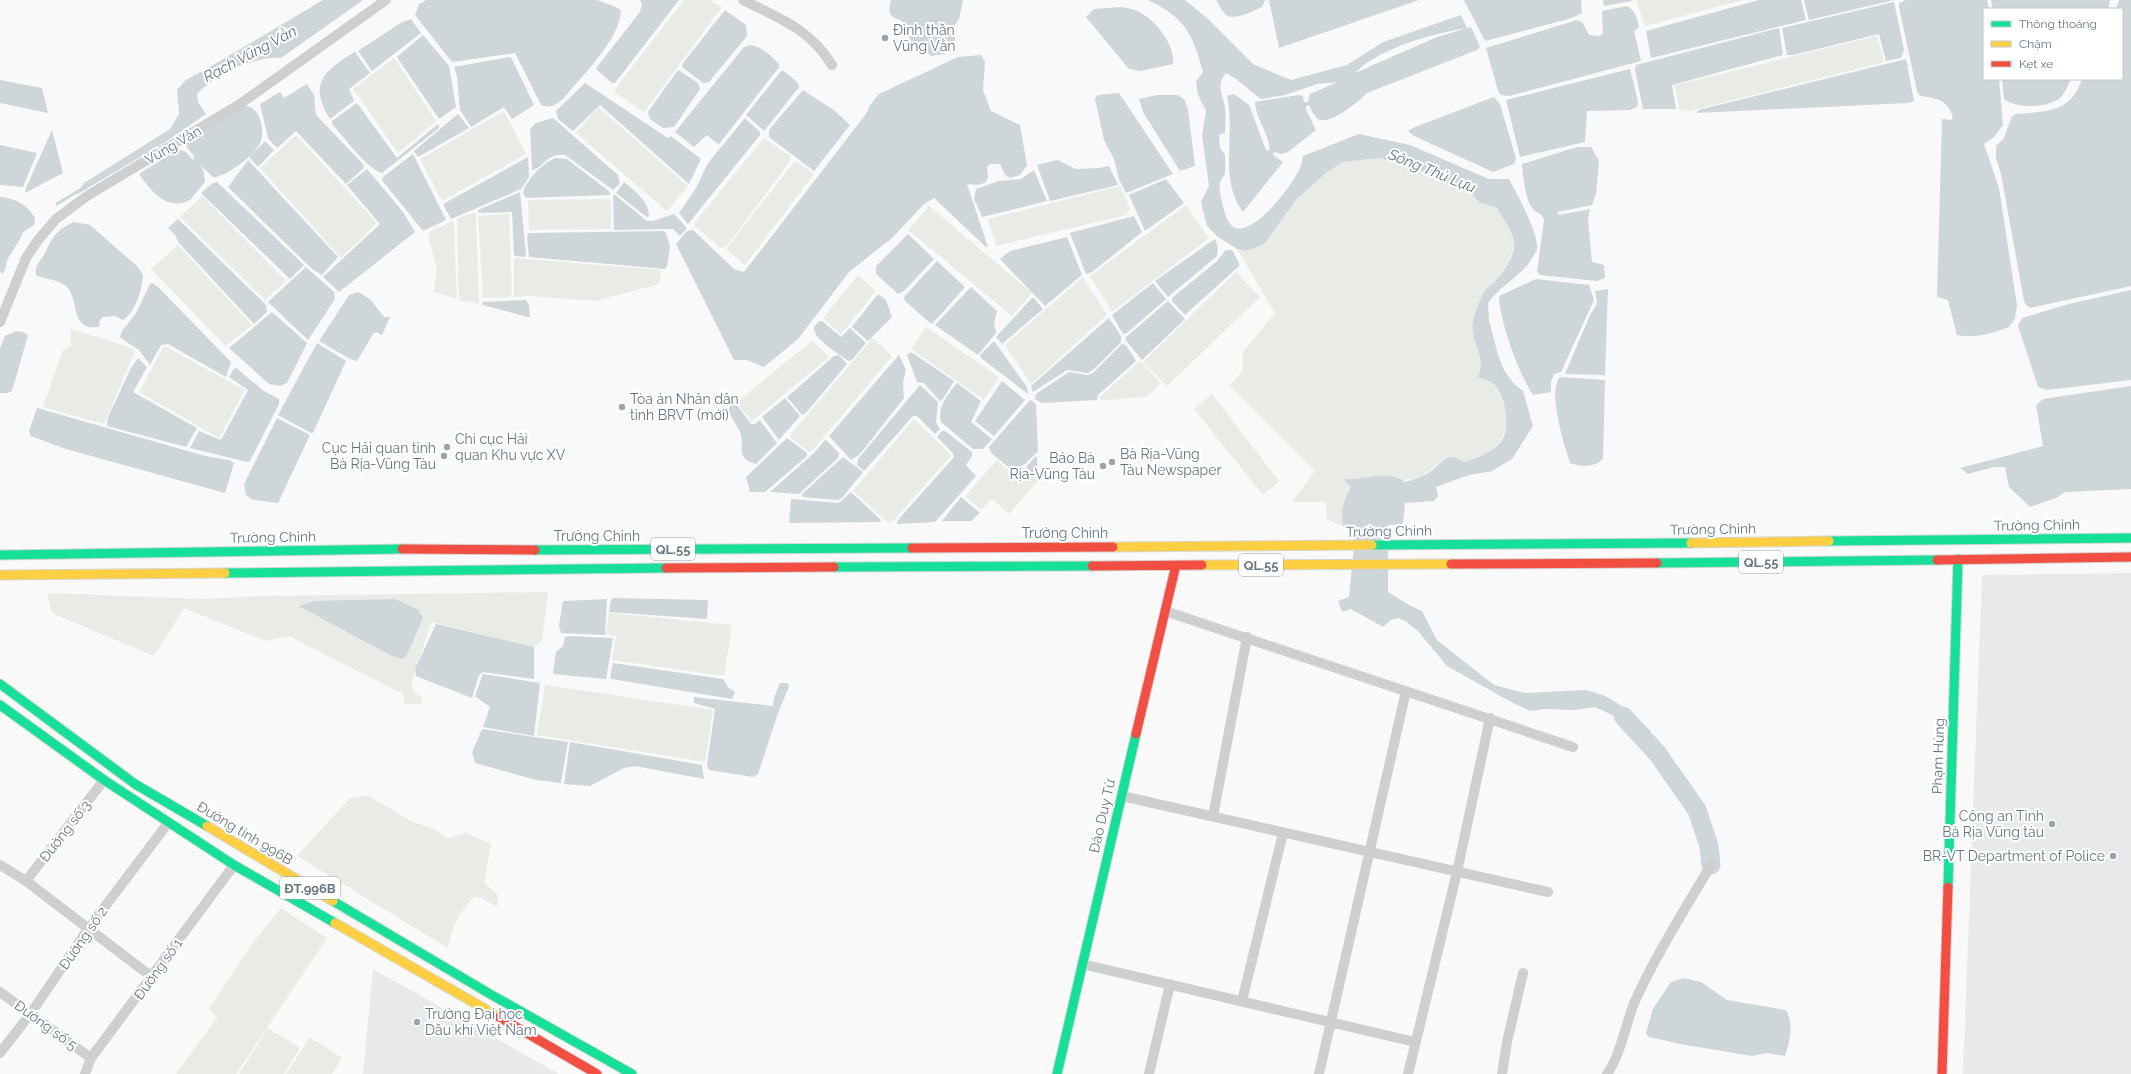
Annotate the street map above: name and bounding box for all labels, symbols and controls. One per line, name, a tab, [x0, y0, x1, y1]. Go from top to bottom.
legend	[1983, 8, 2123, 80]
text: Thông thoáng	[2019, 17, 2097, 31]
water label: Rạch Vũng Vằn	[200, 22, 300, 86]
place label: Đình thần Vũng Vằn	[893, 22, 955, 54]
marker: Đình thần Vũng Vằn	[880, 33, 890, 43]
text: Chậm	[2019, 37, 2052, 51]
text: Kẹt xe	[2019, 57, 2053, 71]
street label: Vũng Vằn	[142, 122, 204, 168]
water label: Sông Thủ Lựu	[1385, 145, 1479, 197]
place label: Tòa án Nhân dân tỉnh BRVT (mới)	[630, 391, 739, 423]
marker: Tòa án Nhân dân tỉnh BRVT (mới)	[617, 402, 627, 412]
place label: Chi cục Hải quan Khu vực XV	[455, 431, 566, 463]
place label: Cục Hải quan tỉnh Bà Rịa-Vũng Tàu	[322, 440, 436, 472]
marker: Chi cục Hải quan Khu vực XV	[442, 442, 452, 452]
place label: Bà Rịa-Vũng Tàu Newspaper	[1120, 446, 1221, 478]
place label: Báo Bà Rịa-Vũng Tàu	[1010, 450, 1095, 482]
marker: Cục Hải quan tỉnh Bà Rịa-Vũng Tàu	[439, 451, 449, 461]
marker: Bà Rịa-Vũng Tàu Newspaper	[1107, 457, 1117, 467]
marker: Báo Bà Rịa-Vũng Tàu	[1098, 461, 1108, 471]
street label: Trường Chinh	[1994, 516, 2080, 534]
street label: Trường Chinh	[1670, 520, 1756, 538]
street label: Trường Chinh	[1346, 522, 1432, 540]
street label: Trường Chinh	[1022, 525, 1108, 541]
street label: Trường Chinh	[230, 528, 316, 546]
street label: Trường Chinh	[554, 528, 640, 544]
road number: QL.55	[651, 538, 695, 560]
road number: QL.55	[1739, 551, 1783, 573]
road number: QL.55	[1239, 554, 1283, 576]
street label: Phạm Hùng	[1929, 718, 1947, 794]
street label: Đào Duy Từ	[1086, 777, 1118, 854]
street label: Đường số 3	[36, 797, 94, 865]
street label: Đường tỉnh 996B	[194, 798, 296, 868]
place label: Công an Tỉnh Bà Rịa Vũng tàu	[1942, 808, 2044, 840]
marker: Công an Tỉnh Bà Rịa Vũng tàu	[2047, 819, 2057, 829]
place label: BR-VT Department of Police	[1923, 848, 2105, 864]
marker: BR-VT Department of Police	[2108, 851, 2118, 861]
road number: ĐT.996B	[280, 877, 340, 899]
street label: Đường số 2	[55, 903, 111, 973]
street label: Đường số 1	[130, 935, 186, 1003]
street label: Đường số 5	[12, 997, 81, 1053]
place label: Trường Đại học Dầu khí Việt Nam	[425, 1006, 537, 1038]
marker: Trường Đại học Dầu khí Việt Nam	[412, 1017, 422, 1027]

